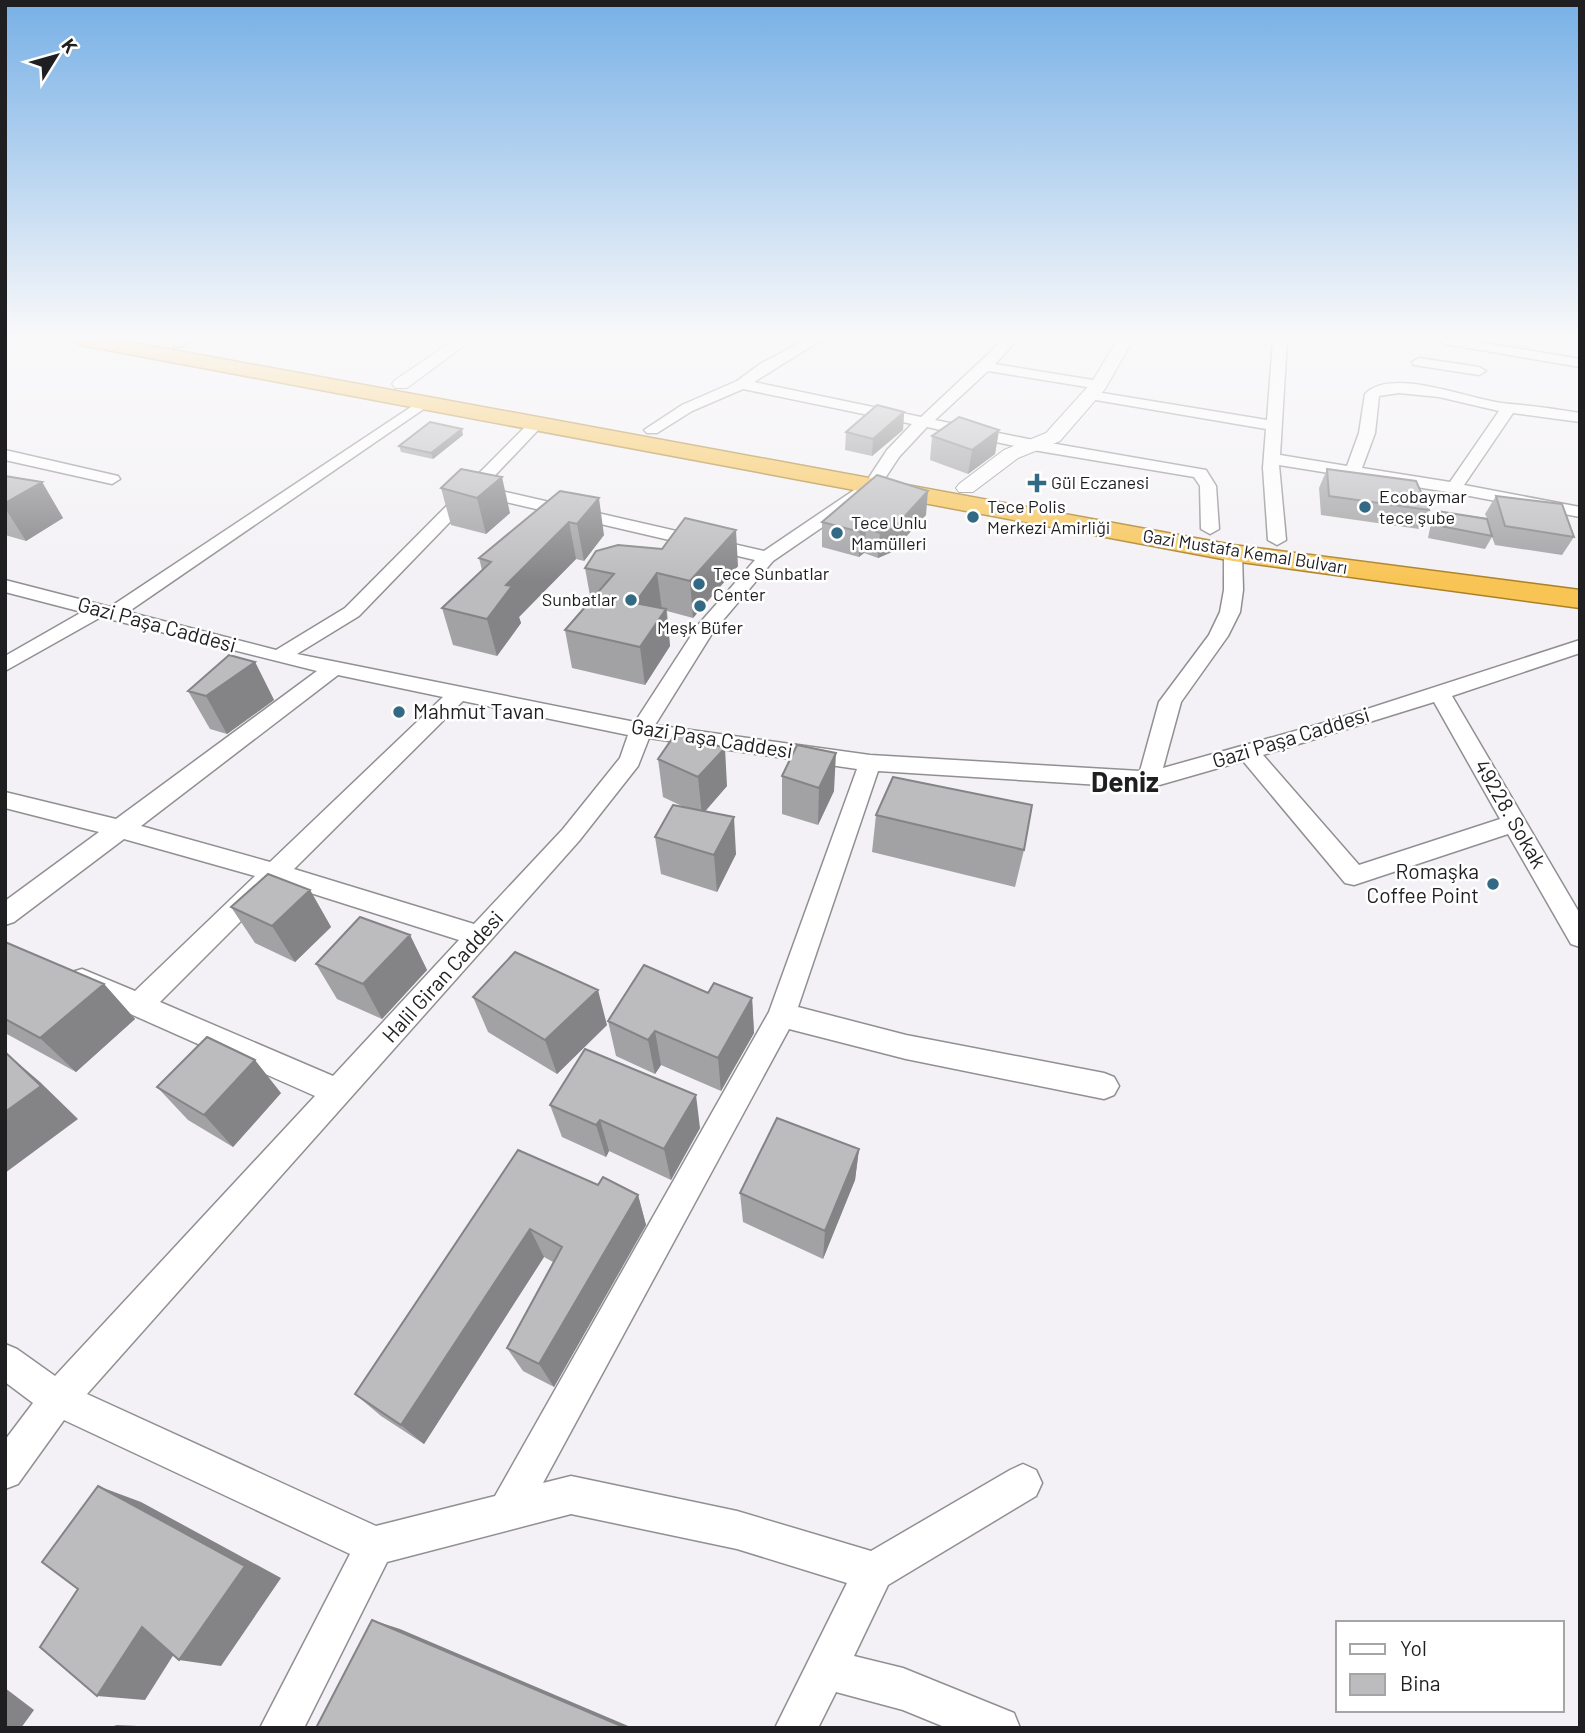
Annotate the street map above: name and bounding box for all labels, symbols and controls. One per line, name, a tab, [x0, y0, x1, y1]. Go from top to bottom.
north arrow	[21, 21, 91, 91]
text: K	[57, 34, 83, 57]
place label: Gül Eczanesi	[1051, 471, 1149, 493]
marker: Gül Eczanesi	[1029, 475, 1045, 491]
place label: Ecobaymar tece şube	[1379, 485, 1467, 528]
place label: Tece Polis Merkezi Amirliği	[987, 495, 1110, 538]
marker: Ecobaymar tece şube	[1357, 499, 1373, 515]
marker: Tece Polis Merkezi Amirliği	[965, 509, 981, 525]
place label: Tece Unlu Mamülleri	[851, 511, 927, 554]
street label: Gazi Mustafa Kemal Bulvarı	[1141, 524, 1349, 578]
marker: Tece Unlu Mamülleri	[829, 525, 845, 541]
place label: Tece Sunbatlar Center	[713, 562, 830, 605]
marker: Tece Sunbatlar Center	[691, 576, 707, 592]
place label: Sunbatlar	[542, 588, 617, 610]
street label: Gazi Paşa Caddesi	[75, 590, 239, 657]
marker: Sunbatlar	[623, 592, 639, 608]
marker: Meşk Büfer	[692, 598, 708, 614]
place label: Meşk Büfer	[657, 616, 743, 638]
place label: Mahmut Tavan	[413, 698, 545, 723]
street label: Gazi Paşa Caddesi	[1209, 701, 1372, 772]
marker: Mahmut Tavan	[391, 704, 407, 720]
street label: Gazi Paşa Caddesi	[630, 712, 795, 763]
street label: 49228. Sokak	[1470, 754, 1552, 872]
district label: Deniz	[1091, 764, 1159, 798]
place label: Romaşka Coffee Point	[1367, 858, 1479, 907]
marker: Romaşka Coffee Point	[1485, 876, 1501, 892]
street label: Halil Giran Caddesi	[376, 905, 508, 1047]
legend	[1336, 1621, 1564, 1712]
text: Yol	[1400, 1635, 1427, 1660]
text: Bina	[1400, 1670, 1441, 1695]

